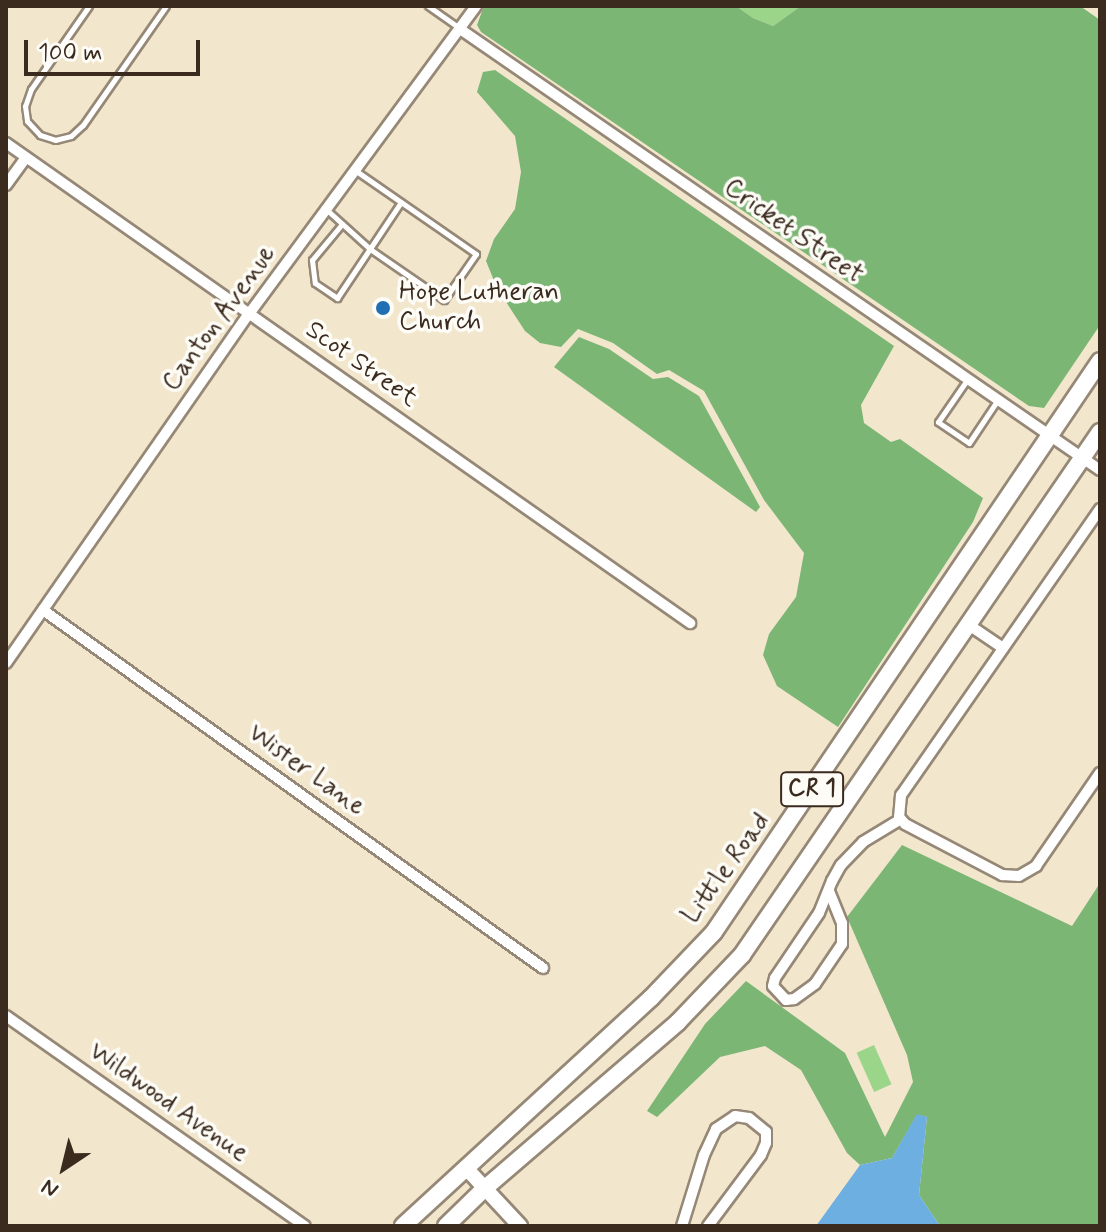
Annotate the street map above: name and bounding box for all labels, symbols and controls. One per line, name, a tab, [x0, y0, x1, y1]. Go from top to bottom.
scale bar	[28, 24, 204, 74]
text: 100 m	[38, 38, 102, 69]
street label: Cricket Street	[718, 173, 868, 291]
street label: Canton Avenue	[158, 241, 282, 397]
place label: Hope Lutheran Church	[399, 277, 556, 338]
marker: Hope Lutheran Church	[374, 299, 392, 317]
street label: Scot Street	[299, 315, 423, 415]
street label: Wister Lane	[243, 719, 369, 823]
road number: CR 1	[780, 769, 844, 809]
street label: Little Road	[677, 808, 777, 930]
street label: Wildwood Avenue	[82, 1036, 254, 1170]
north arrow	[24, 1128, 104, 1208]
text: N	[36, 1172, 64, 1203]

